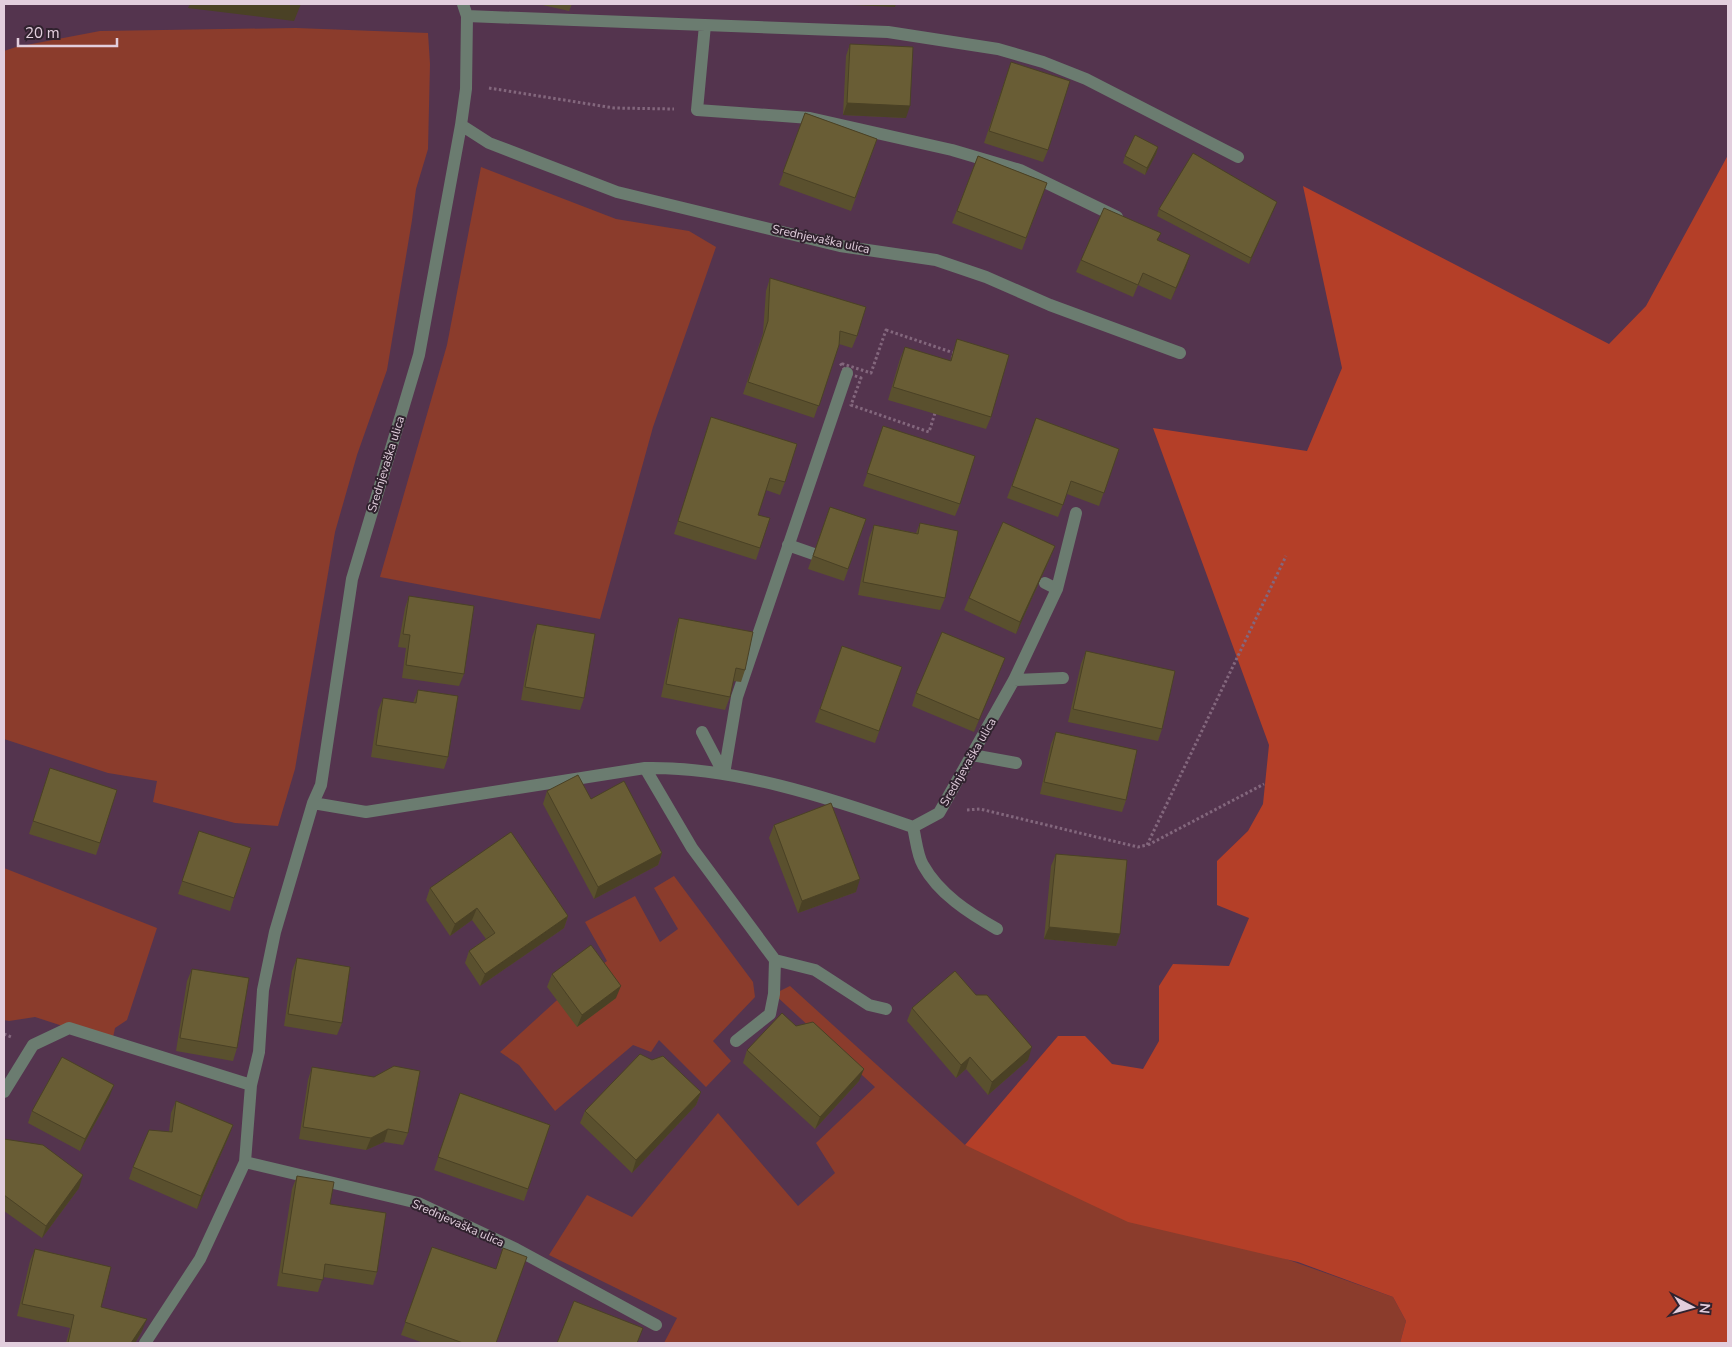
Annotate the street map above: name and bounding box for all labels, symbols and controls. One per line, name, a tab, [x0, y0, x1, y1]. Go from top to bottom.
scale bar	[18, 15, 116, 47]
text: 20 m	[25, 23, 60, 43]
street label: Srednjevaška ulica	[771, 221, 871, 257]
street label: Srednjevaška ulica	[364, 414, 408, 514]
street label: Srednjevaška ulica	[936, 715, 1000, 809]
street label: Srednjevaška ulica	[409, 1195, 507, 1251]
north arrow	[1667, 1282, 1717, 1332]
text: N	[1694, 1302, 1714, 1315]

